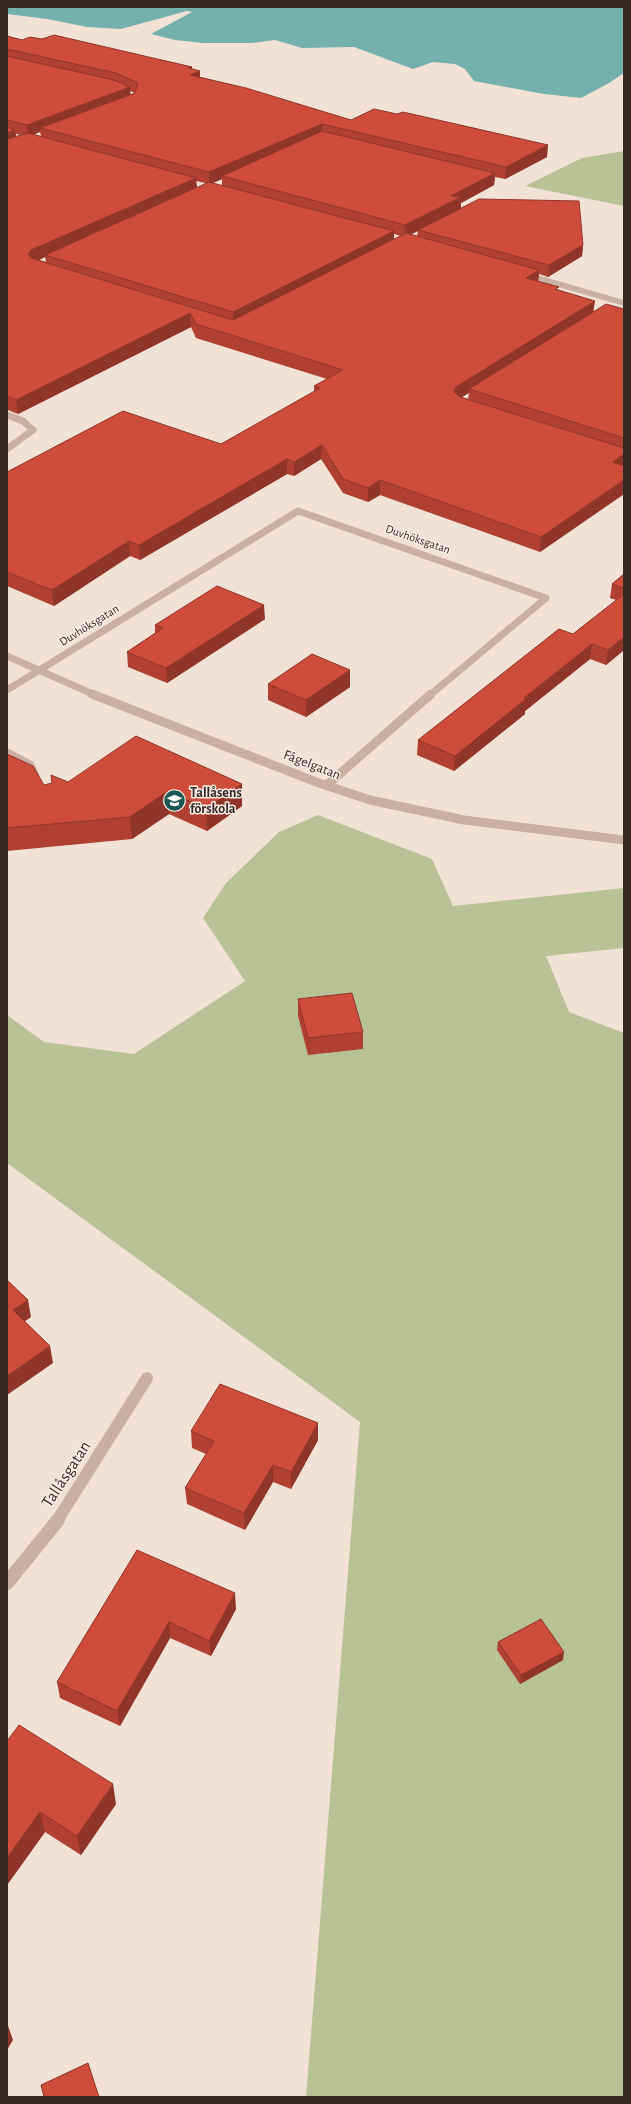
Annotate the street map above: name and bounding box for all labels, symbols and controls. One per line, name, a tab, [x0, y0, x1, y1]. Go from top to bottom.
street label: Duvhöksgatan	[384, 522, 452, 556]
street label: Duvhöksgatan	[57, 602, 121, 648]
street label: Fågelgatan	[281, 748, 343, 782]
place label: Tallåsens förskola	[190, 786, 242, 816]
school or university icon: Tallåsens förskola	[162, 788, 188, 814]
street label: Tallåsgatan	[38, 1438, 94, 1510]

